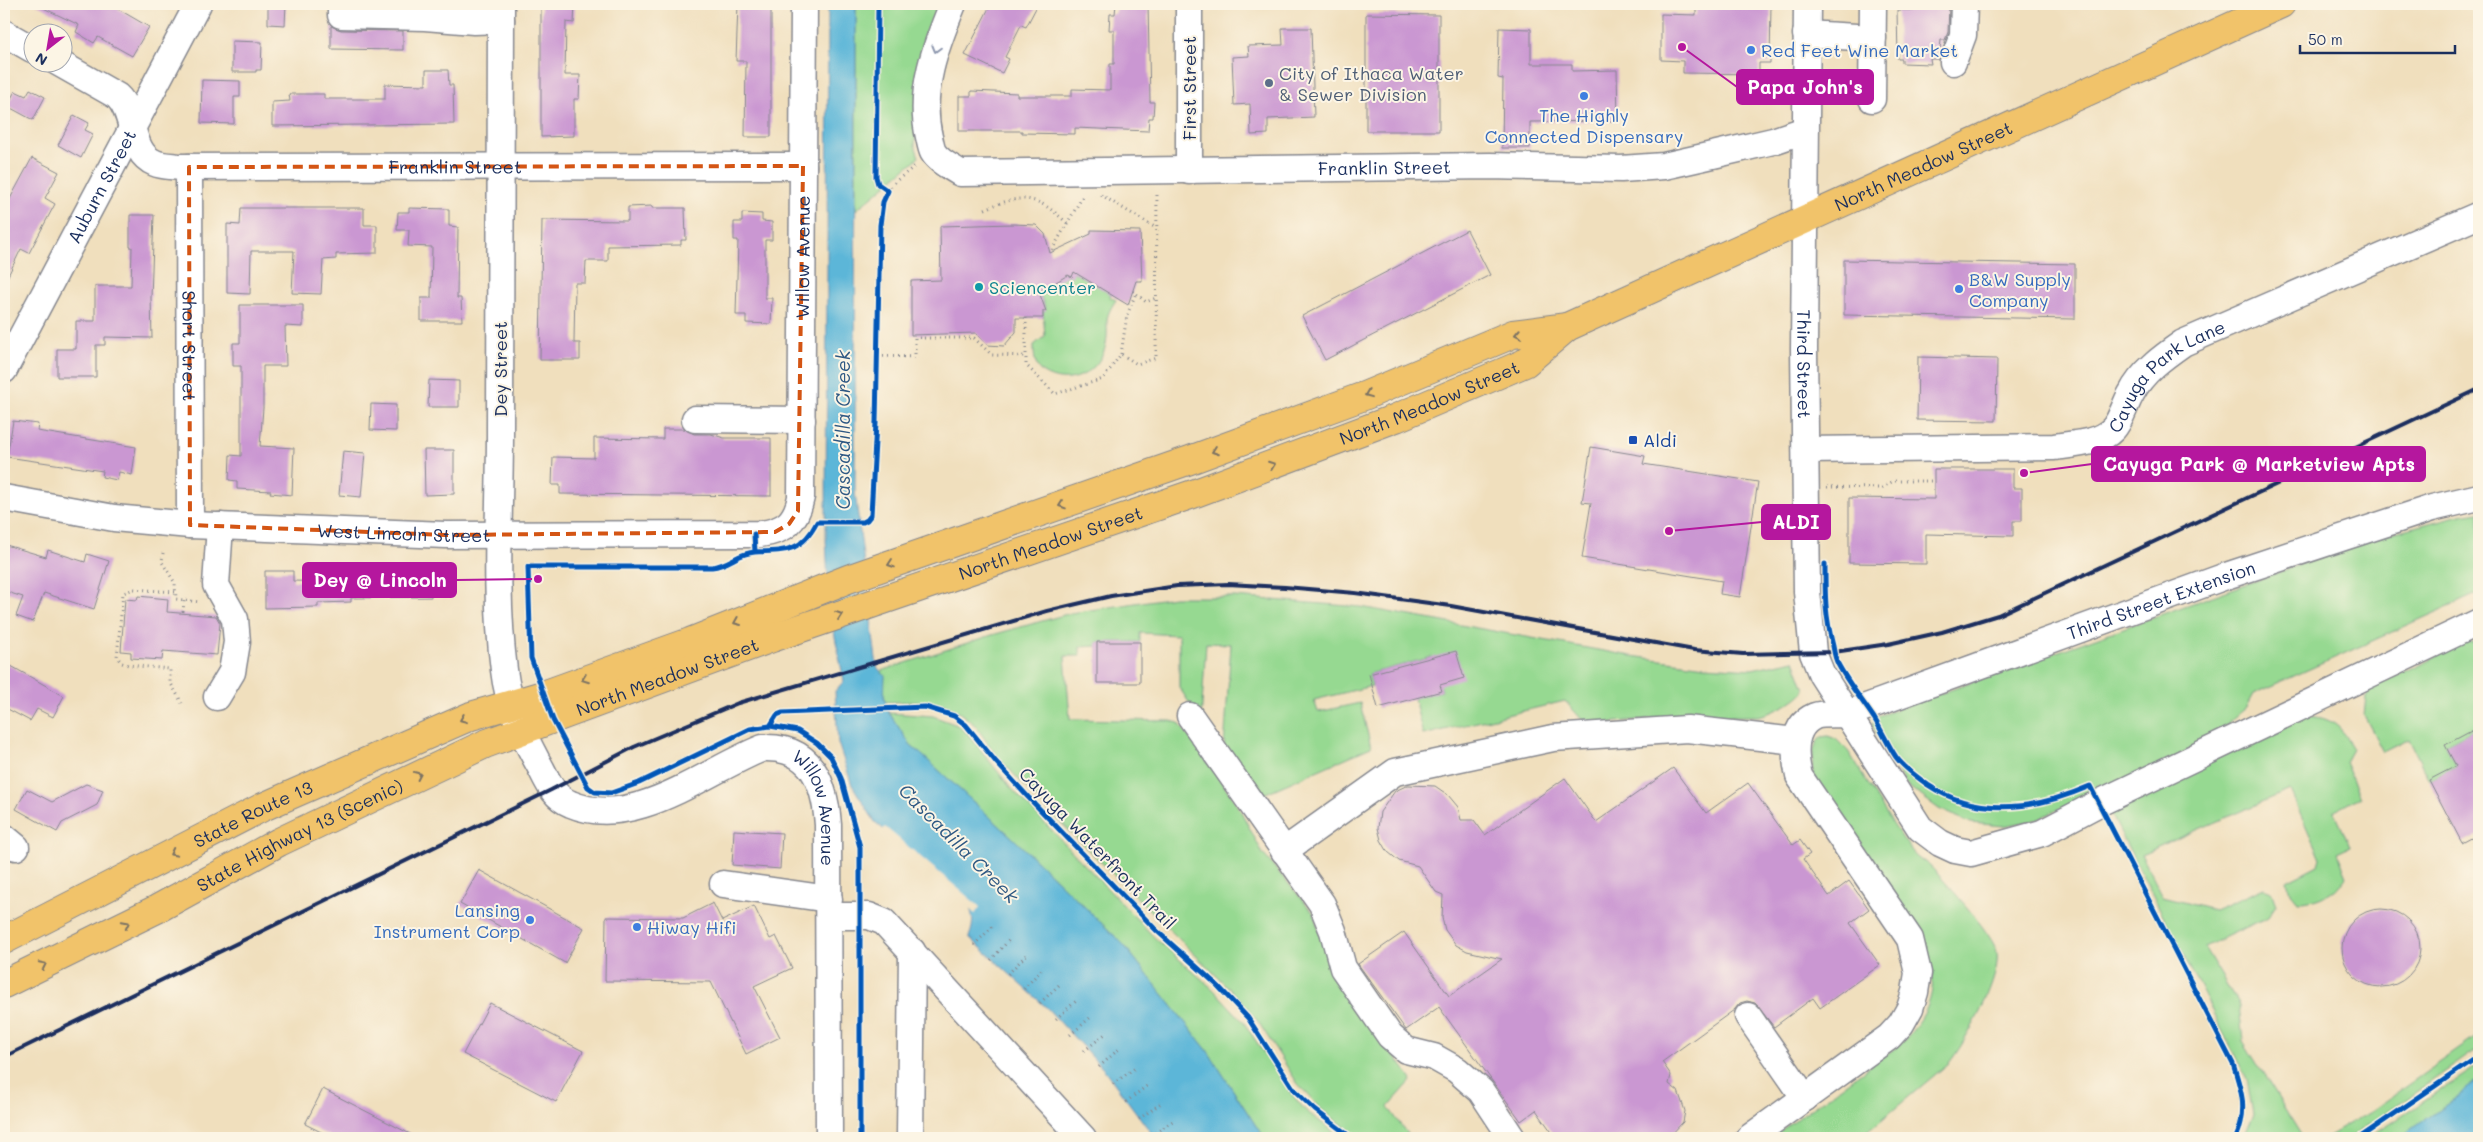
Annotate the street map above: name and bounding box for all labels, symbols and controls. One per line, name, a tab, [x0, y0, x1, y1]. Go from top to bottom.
north arrow	[22, 22, 72, 72]
scale bar	[2300, 22, 2456, 54]
text: 50 m	[2308, 29, 2343, 49]
street label: First Street	[1177, 36, 1201, 140]
place label: Red Feet Wine Market	[1761, 38, 1958, 62]
marker: Red Feet Wine Market	[1745, 44, 1757, 56]
one-way arrow	[931, 45, 942, 54]
text: N	[32, 49, 51, 70]
place label: City of Ithaca Water & Sewer Division	[1279, 61, 1464, 106]
callout: Papa John's	[1737, 70, 1873, 104]
text: Papa John's	[1747, 74, 1863, 99]
marker: City of Ithaca Water & Sewer Division	[1263, 77, 1275, 89]
marker: The Highly Connected Dispensary	[1578, 90, 1590, 102]
place label: The Highly Connected Dispensary	[1485, 103, 1683, 148]
street label: North Meadow Street	[1831, 115, 2016, 216]
street label: Auburn Street	[61, 125, 141, 247]
street label: Franklin Street	[389, 154, 522, 179]
street label: Franklin Street	[1318, 155, 1451, 180]
street label: Willow Avenue	[790, 195, 815, 318]
place label: B&W Supply Company	[1969, 267, 2071, 312]
place label: Sciencenter	[989, 275, 1096, 299]
marker: Sciencenter	[973, 281, 985, 293]
marker: B&W Supply Company	[1953, 283, 1965, 295]
street label: Short Street	[177, 290, 202, 402]
street label: Third Street	[1792, 309, 1817, 419]
street label: Cayuga Park Lane	[2102, 314, 2229, 437]
street label: Dey Street	[488, 321, 512, 417]
one-way arrow	[1514, 328, 1523, 339]
water label: Cascadilla Creek	[830, 349, 855, 510]
street label: North Meadow Street	[1336, 355, 1523, 450]
one-way arrow	[1364, 388, 1373, 399]
place label: Aldi	[1643, 428, 1677, 452]
marker: Aldi	[1627, 434, 1639, 446]
one-way arrow	[1212, 445, 1220, 455]
callout: Cayuga Park @ Marketview Apts	[2092, 447, 2425, 481]
text: Cayuga Park @ Marketview Apts	[2103, 451, 2415, 476]
one-way arrow	[1267, 460, 1276, 471]
one-way arrow	[1058, 499, 1067, 509]
street label: North Meadow Street	[955, 500, 1146, 585]
callout: ALDI	[1762, 505, 1830, 539]
text: ALDI	[1772, 509, 1820, 534]
street label: West Lincoln Street	[317, 518, 490, 547]
street label: Third Street Extension	[2064, 555, 2258, 645]
one-way arrow	[887, 558, 895, 568]
callout: Dey @ Lincoln	[303, 563, 456, 597]
text: Dey @ Lincoln	[313, 567, 447, 592]
one-way arrow	[835, 611, 843, 621]
one-way arrow	[733, 616, 742, 627]
street label: North Meadow Street	[573, 632, 762, 721]
one-way arrow	[581, 674, 589, 684]
one-way arrow	[460, 713, 468, 723]
street label: Willow Avenue	[788, 744, 840, 866]
street label: Cayuga Waterfront Trail	[1014, 762, 1182, 934]
one-way arrow	[413, 771, 422, 782]
street label: State Highway 13 (Scenic)	[192, 773, 406, 897]
street label: State Route 13	[189, 775, 316, 853]
water label: Cascadilla Creek	[894, 778, 1025, 909]
one-way arrow	[169, 847, 178, 857]
place label: Lansing Instrument Corp	[374, 898, 520, 943]
marker: Lansing Instrument Corp	[524, 914, 536, 926]
place label: Hiway Hifi	[647, 915, 737, 939]
one-way arrow	[121, 920, 130, 930]
marker: Hiway Hifi	[631, 921, 643, 933]
one-way arrow	[38, 961, 47, 971]

